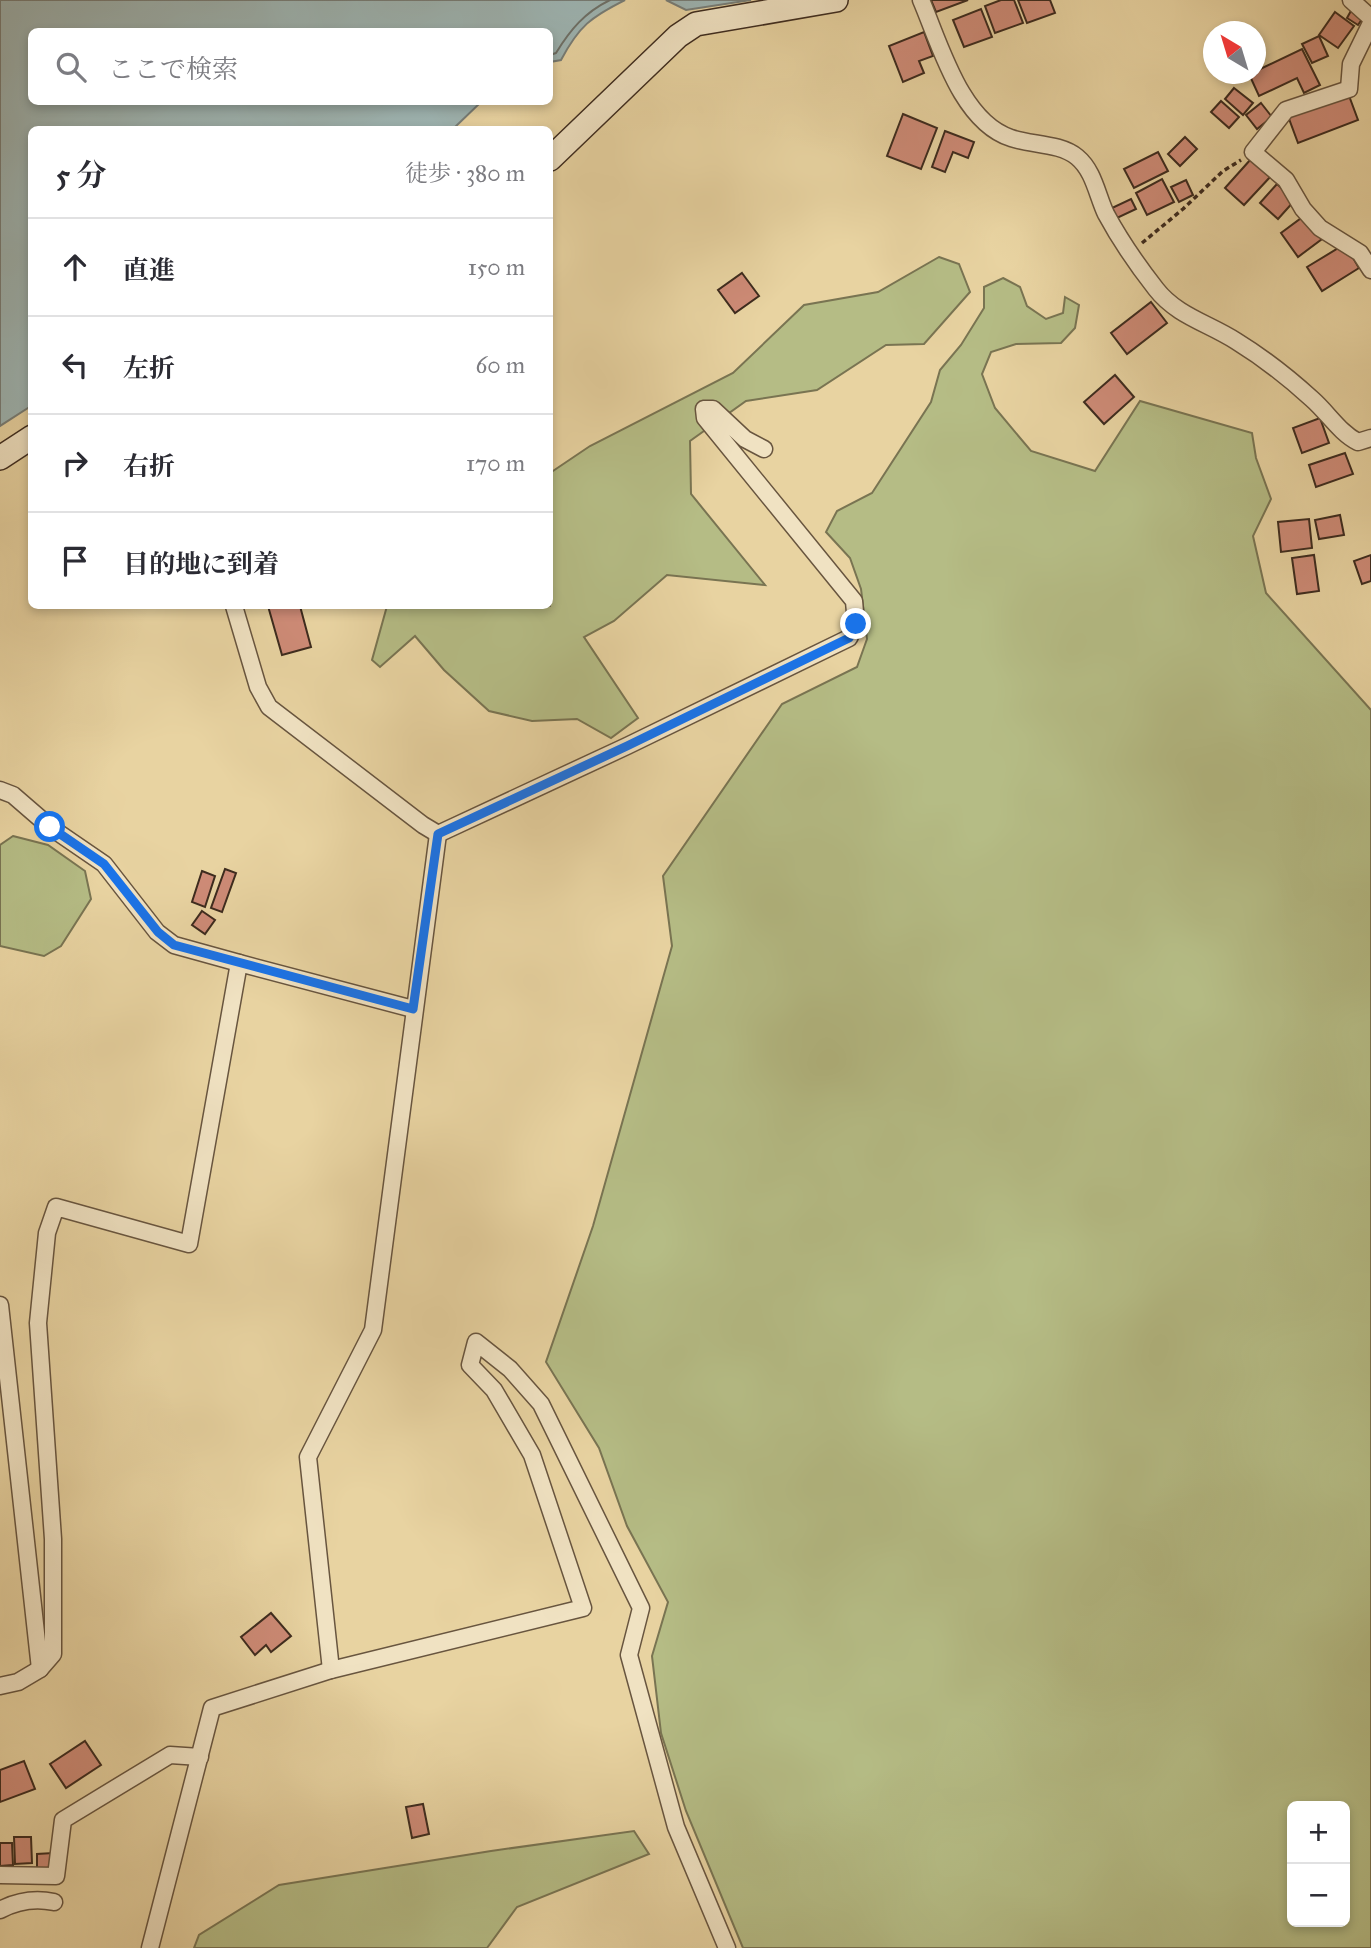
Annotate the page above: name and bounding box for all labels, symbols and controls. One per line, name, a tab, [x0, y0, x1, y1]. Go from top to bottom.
north arrow	[1203, 21, 1266, 84]
search box	[28, 28, 553, 105]
icon: search	[52, 48, 90, 86]
text: ここで検索	[108, 53, 238, 85]
text: 5 分	[56, 157, 106, 193]
text: 徒歩 · 380 m	[405, 159, 525, 187]
icon: ahead	[56, 248, 94, 286]
text: 150 m	[468, 253, 525, 281]
text: 直進	[123, 254, 175, 286]
icon: left	[56, 346, 94, 384]
text: 60 m	[476, 351, 525, 379]
text: 左折	[123, 352, 175, 384]
icon: right	[56, 444, 94, 482]
text: 170 m	[466, 449, 525, 477]
text: 右折	[123, 450, 175, 482]
icon: arrive	[56, 542, 94, 580]
text: 目的地に到着	[123, 548, 279, 580]
route end	[840, 608, 871, 639]
route start	[34, 811, 65, 842]
map controls	[1287, 1801, 1350, 1927]
button: +	[1287, 1801, 1350, 1864]
button: −	[1287, 1864, 1350, 1927]

